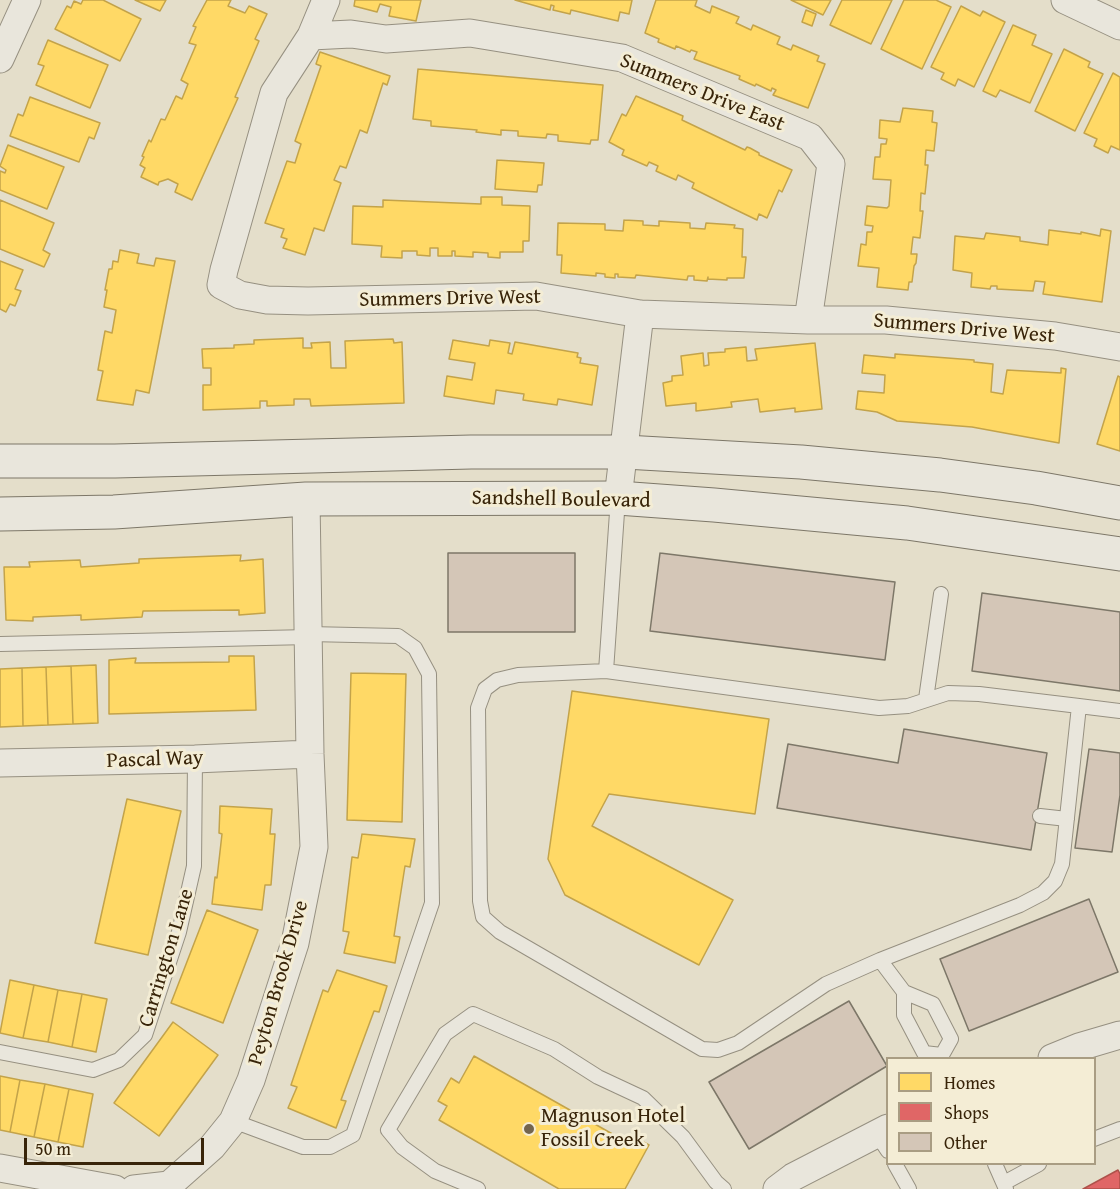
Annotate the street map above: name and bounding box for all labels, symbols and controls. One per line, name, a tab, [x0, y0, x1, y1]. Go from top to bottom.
street label: Summers Drive East	[616, 48, 788, 138]
street label: Summers Drive West	[359, 285, 541, 313]
street label: Summers Drive West	[872, 309, 1056, 349]
street label: Sandshell Boulevard	[471, 486, 651, 514]
street label: Pascal Way	[106, 746, 204, 774]
street label: Carrington Lane	[134, 886, 200, 1030]
street label: Peyton Brook Drive	[243, 898, 315, 1068]
legend	[886, 1057, 1096, 1165]
text: Homes	[944, 1069, 995, 1096]
text: Shops	[944, 1099, 989, 1126]
place label: Magnuson Hotel Fossil Creek	[541, 1104, 685, 1154]
marker: Magnuson Hotel Fossil Creek	[522, 1122, 536, 1136]
scale bar	[27, 1126, 207, 1164]
text: Other	[944, 1129, 987, 1156]
text: 50 m	[35, 1135, 71, 1162]

